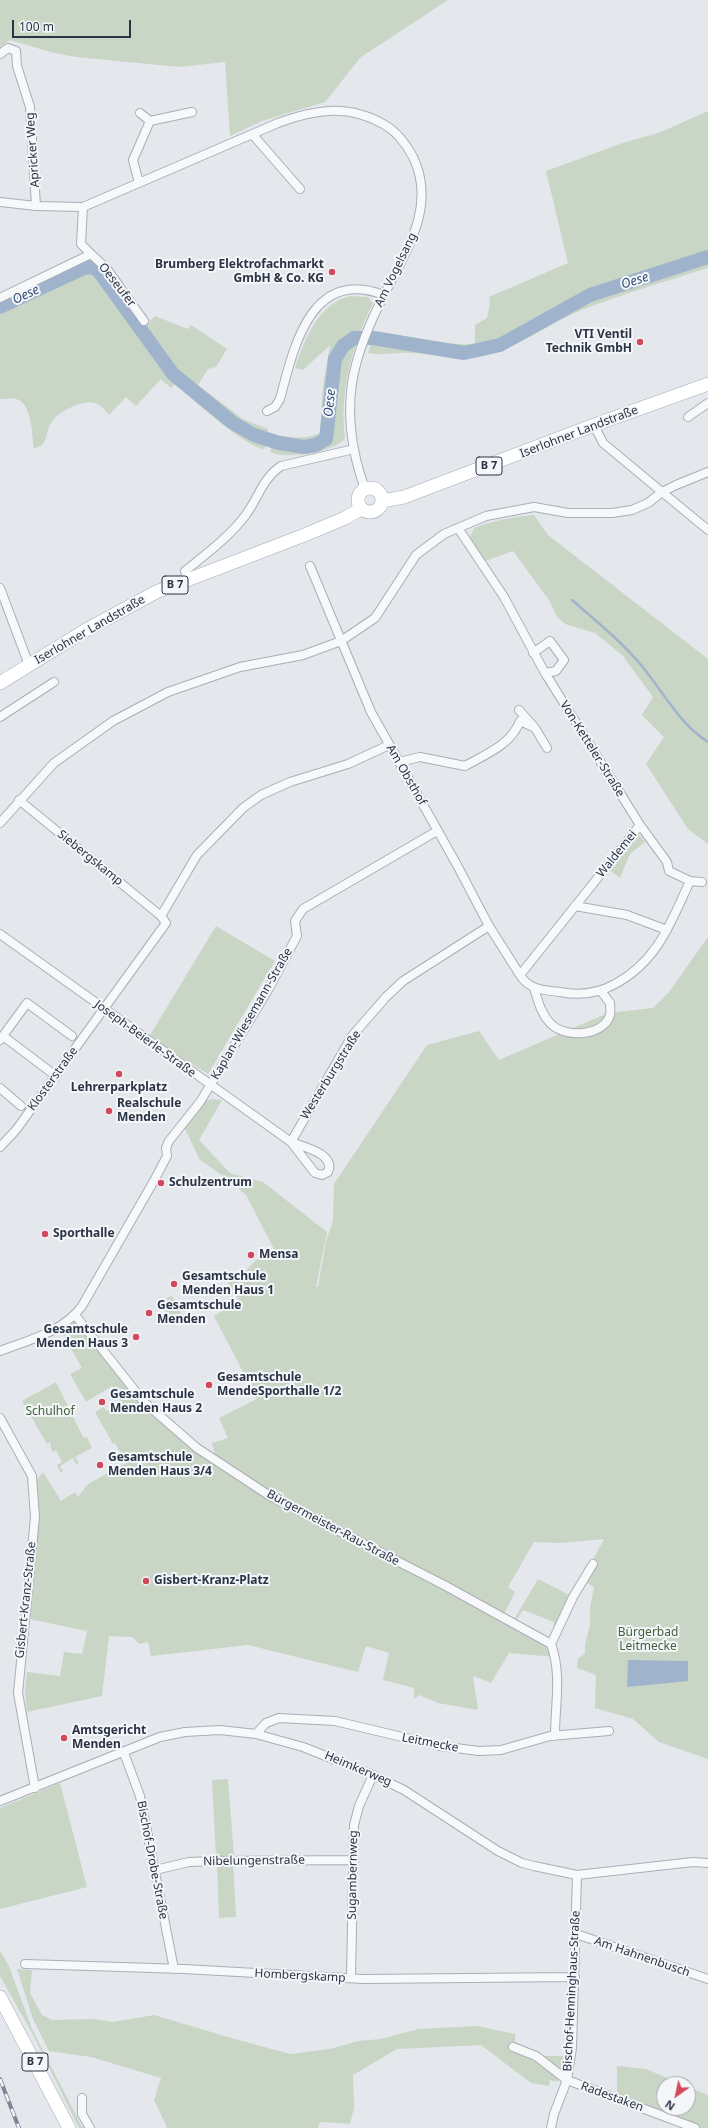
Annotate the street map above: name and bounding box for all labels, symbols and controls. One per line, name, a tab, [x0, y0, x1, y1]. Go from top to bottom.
scale bar	[14, 12, 133, 38]
text: 100 m	[19, 18, 54, 35]
street label: Apricker Weg	[23, 112, 43, 188]
street label: Am Vogelsang	[372, 231, 420, 309]
place label: Brumberg Elektrofachmarkt GmbH & Co. KG	[155, 258, 324, 286]
street label: Oeseufer	[95, 260, 139, 310]
marker: Brumberg Elektrofachmarkt GmbH & Co. KG	[327, 267, 337, 277]
water label: Oese	[619, 269, 651, 293]
water label: Oese	[10, 282, 42, 308]
place label: VTI Ventil Technik GmbH	[546, 328, 632, 356]
marker: VTI Ventil Technik GmbH	[635, 337, 645, 347]
water label: Oese	[321, 388, 339, 418]
street label: Iserlohner Landstraße	[518, 403, 640, 461]
road number: B 7	[476, 457, 502, 475]
road number: B 7	[162, 576, 188, 594]
street label: Iserlohner Landstraße	[32, 592, 148, 668]
street label: Von-Ketteler-Straße	[557, 698, 627, 800]
street label: Am Obsthof	[383, 742, 429, 808]
street label: Siebergskamp	[54, 827, 126, 889]
street label: Waldemei	[594, 828, 640, 880]
street label: Kaplan-Wiesemann-Straße	[208, 946, 296, 1082]
street label: Joseph-Beierle-Straße	[92, 997, 198, 1081]
street label: Westerburgstraße	[298, 1028, 364, 1122]
street label: Klosterstraße	[25, 1044, 81, 1114]
marker: Lehrerparkplatz	[114, 1069, 124, 1079]
place label: Lehrerparkplatz	[71, 1081, 167, 1095]
place label: Realschule Menden	[117, 1097, 181, 1125]
marker: Realschule Menden	[104, 1106, 114, 1116]
place label: Schulzentrum	[169, 1176, 252, 1190]
marker: Schulzentrum	[156, 1178, 166, 1188]
place label: Sporthalle	[53, 1227, 115, 1241]
marker: Sporthalle	[40, 1229, 50, 1239]
place label: Mensa	[259, 1248, 298, 1262]
marker: Mensa	[246, 1250, 256, 1260]
place label: Gesamtschule Menden Haus 1	[182, 1270, 274, 1298]
marker: Gesamtschule Menden Haus 1	[169, 1279, 179, 1289]
place label: Gesamtschule Menden	[157, 1299, 242, 1327]
marker: Gesamtschule Menden	[144, 1308, 154, 1318]
place label: Gesamtschule Menden Haus 3	[36, 1323, 128, 1351]
marker: Gesamtschule Menden Haus 3	[131, 1332, 141, 1342]
place label: Gesamtschule MendeSporthalle 1/2	[217, 1371, 341, 1399]
marker: Gesamtschule MendeSporthalle 1/2	[204, 1380, 214, 1390]
place label: Gesamtschule Menden Haus 2	[110, 1388, 202, 1416]
marker: Gesamtschule Menden Haus 2	[97, 1397, 107, 1407]
park label: Schulhof	[25, 1405, 75, 1419]
place label: Gesamtschule Menden Haus 3/4	[108, 1451, 212, 1479]
marker: Gesamtschule Menden Haus 3/4	[95, 1460, 105, 1470]
street label: Bürgermeister-Rau-Straße	[264, 1487, 402, 1569]
street label: Gisbert-Kranz-Straße	[13, 1541, 39, 1659]
place label: Gisbert-Kranz-Platz	[154, 1574, 269, 1588]
marker: Gisbert-Kranz-Platz	[141, 1576, 151, 1586]
park label: Bürgerbad Leitmecke	[618, 1626, 678, 1654]
place label: Amtsgericht Menden	[72, 1724, 146, 1752]
street label: Leitmecke	[400, 1730, 460, 1756]
marker: Amtsgericht Menden	[59, 1733, 69, 1743]
street label: Heimkerweg	[322, 1748, 394, 1790]
street label: Bischof-Drobe-Straße	[133, 1799, 171, 1921]
street label: Sugambernweg	[345, 1830, 361, 1920]
street label: Nibelungenstraße	[203, 1853, 305, 1869]
street label: Bischof-Henninghaus-Straße	[561, 1910, 583, 2072]
street label: Am Hahnenbusch	[592, 1934, 692, 1980]
street label: Hombergskamp	[254, 1966, 346, 1986]
road number: B 7	[22, 2053, 48, 2071]
north arrow	[656, 2076, 696, 2116]
street label: Radestaken	[579, 2079, 645, 2115]
text: N	[662, 2097, 678, 2114]

